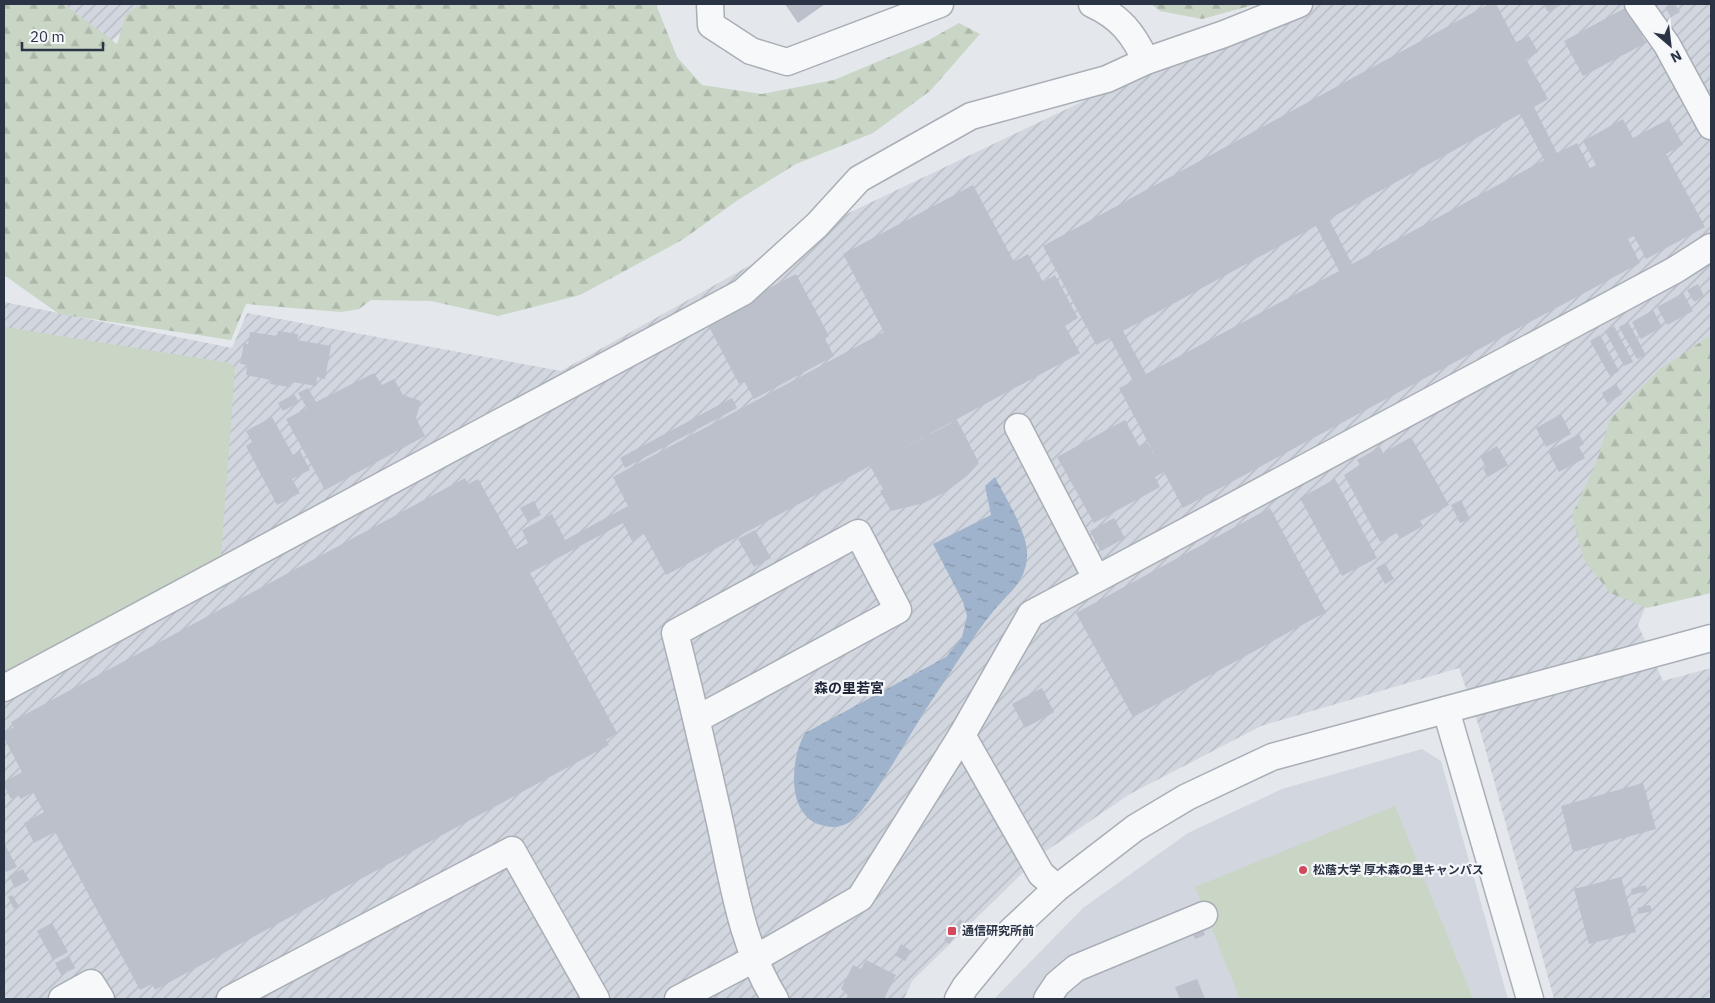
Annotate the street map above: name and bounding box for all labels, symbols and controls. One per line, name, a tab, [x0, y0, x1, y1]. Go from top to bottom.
scale bar	[22, 20, 104, 52]
north arrow	[1645, 20, 1695, 70]
text: 20 m	[30, 27, 65, 46]
text: N	[1667, 46, 1685, 67]
district label: 森の里若宮	[814, 679, 884, 697]
place label: 松蔭大学 厚木森の里キャンパス	[1313, 862, 1484, 877]
marker: 松蔭大学 厚木森の里キャンパス	[1297, 864, 1309, 876]
place label: 通信研究所前	[962, 923, 1034, 938]
marker: 通信研究所前	[946, 925, 958, 937]

